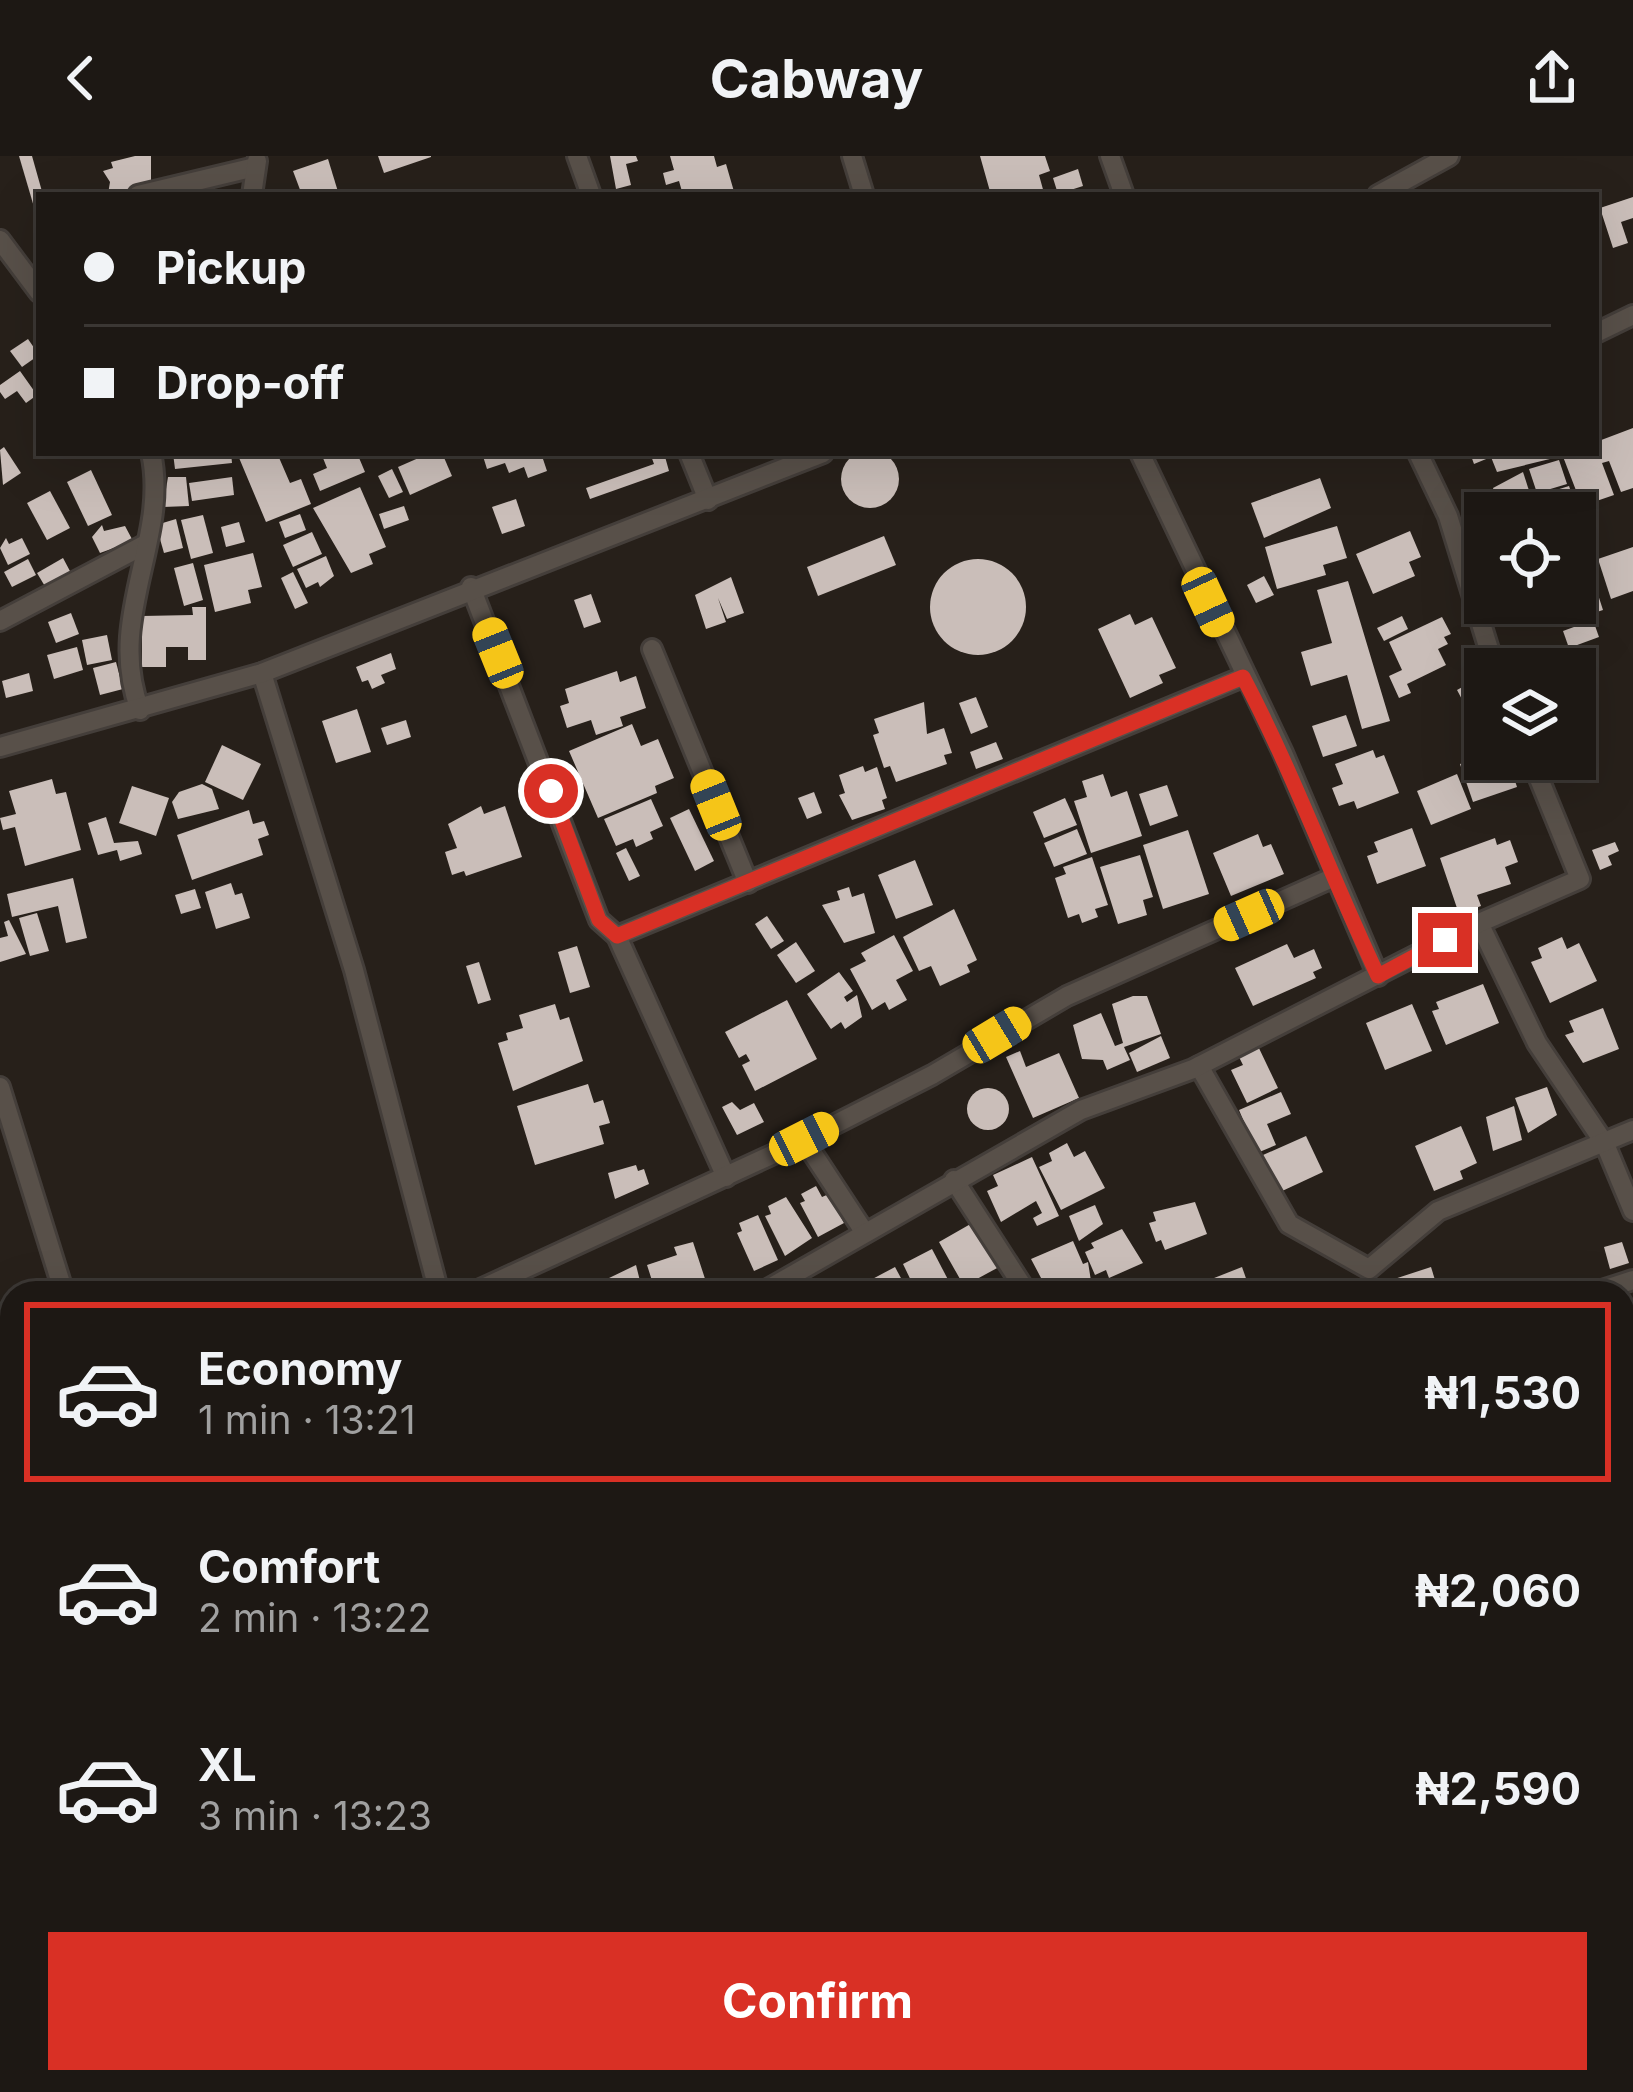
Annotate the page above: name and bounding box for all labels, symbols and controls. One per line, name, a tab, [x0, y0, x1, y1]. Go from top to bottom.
icon: back	[48, 45, 114, 111]
icon: share	[1519, 45, 1585, 111]
text: Cabway	[710, 46, 923, 111]
text: Pickup	[156, 240, 306, 295]
text: Drop-off	[156, 355, 344, 410]
map controls	[1464, 492, 1596, 780]
button: locate	[1464, 492, 1596, 624]
car	[1176, 562, 1240, 642]
car	[468, 613, 528, 693]
button: layers	[1464, 648, 1596, 780]
route start	[524, 764, 578, 818]
car	[686, 765, 746, 845]
car	[1209, 884, 1289, 946]
route end	[1418, 913, 1472, 967]
car	[957, 1001, 1037, 1069]
car	[764, 1107, 844, 1171]
icon: car	[54, 1338, 162, 1446]
text: Economy	[198, 1341, 402, 1396]
text: ₦1,530	[1425, 1365, 1581, 1420]
text: 1 min · 13:21	[198, 1396, 416, 1443]
icon: car	[54, 1536, 162, 1644]
text: Comfort	[198, 1539, 380, 1594]
text: ₦2,060	[1415, 1563, 1581, 1618]
text: 2 min · 13:22	[198, 1594, 431, 1641]
icon: car	[54, 1734, 162, 1842]
text: XL	[198, 1737, 257, 1792]
text: ₦2,590	[1416, 1761, 1581, 1816]
text: 3 min · 13:23	[198, 1792, 432, 1839]
button: Confirm	[48, 1932, 1587, 2070]

